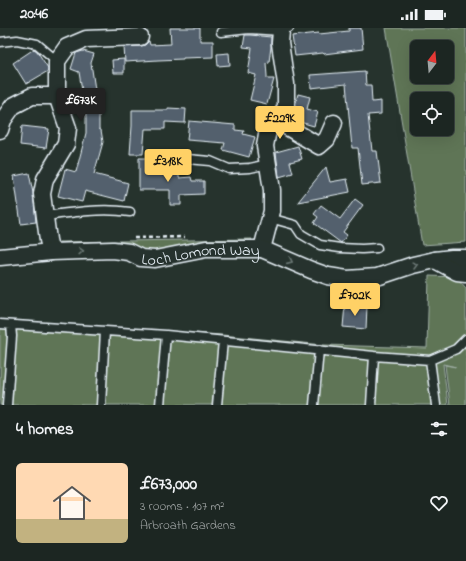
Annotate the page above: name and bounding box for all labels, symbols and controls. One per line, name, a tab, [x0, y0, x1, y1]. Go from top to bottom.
text: 20:46	[20, 3, 48, 25]
north arrow	[410, 40, 454, 84]
map controls	[410, 40, 454, 136]
pin: £673K	[53, 88, 109, 122]
text: £673K	[66, 91, 96, 110]
button: locate	[410, 92, 454, 136]
pin: £229K	[252, 106, 308, 140]
text: £229K	[264, 109, 296, 128]
pin: £318K	[140, 149, 196, 183]
text: £318K	[154, 152, 182, 171]
street label: Loch Lomond Way	[141, 239, 260, 273]
one-way arrow	[78, 247, 84, 255]
one-way arrow	[285, 256, 293, 264]
one-way arrow	[411, 261, 418, 270]
pin: £702K	[327, 283, 383, 317]
text: £702K	[339, 286, 371, 305]
text: 4 homes	[16, 417, 74, 442]
icon: filters	[428, 418, 450, 440]
text: £673,000	[140, 472, 197, 497]
icon: home	[48, 479, 96, 527]
icon: heart	[428, 492, 450, 514]
text: 3 rooms · 107 m²	[140, 497, 224, 516]
text: Arbroath Gardens	[140, 516, 236, 535]

